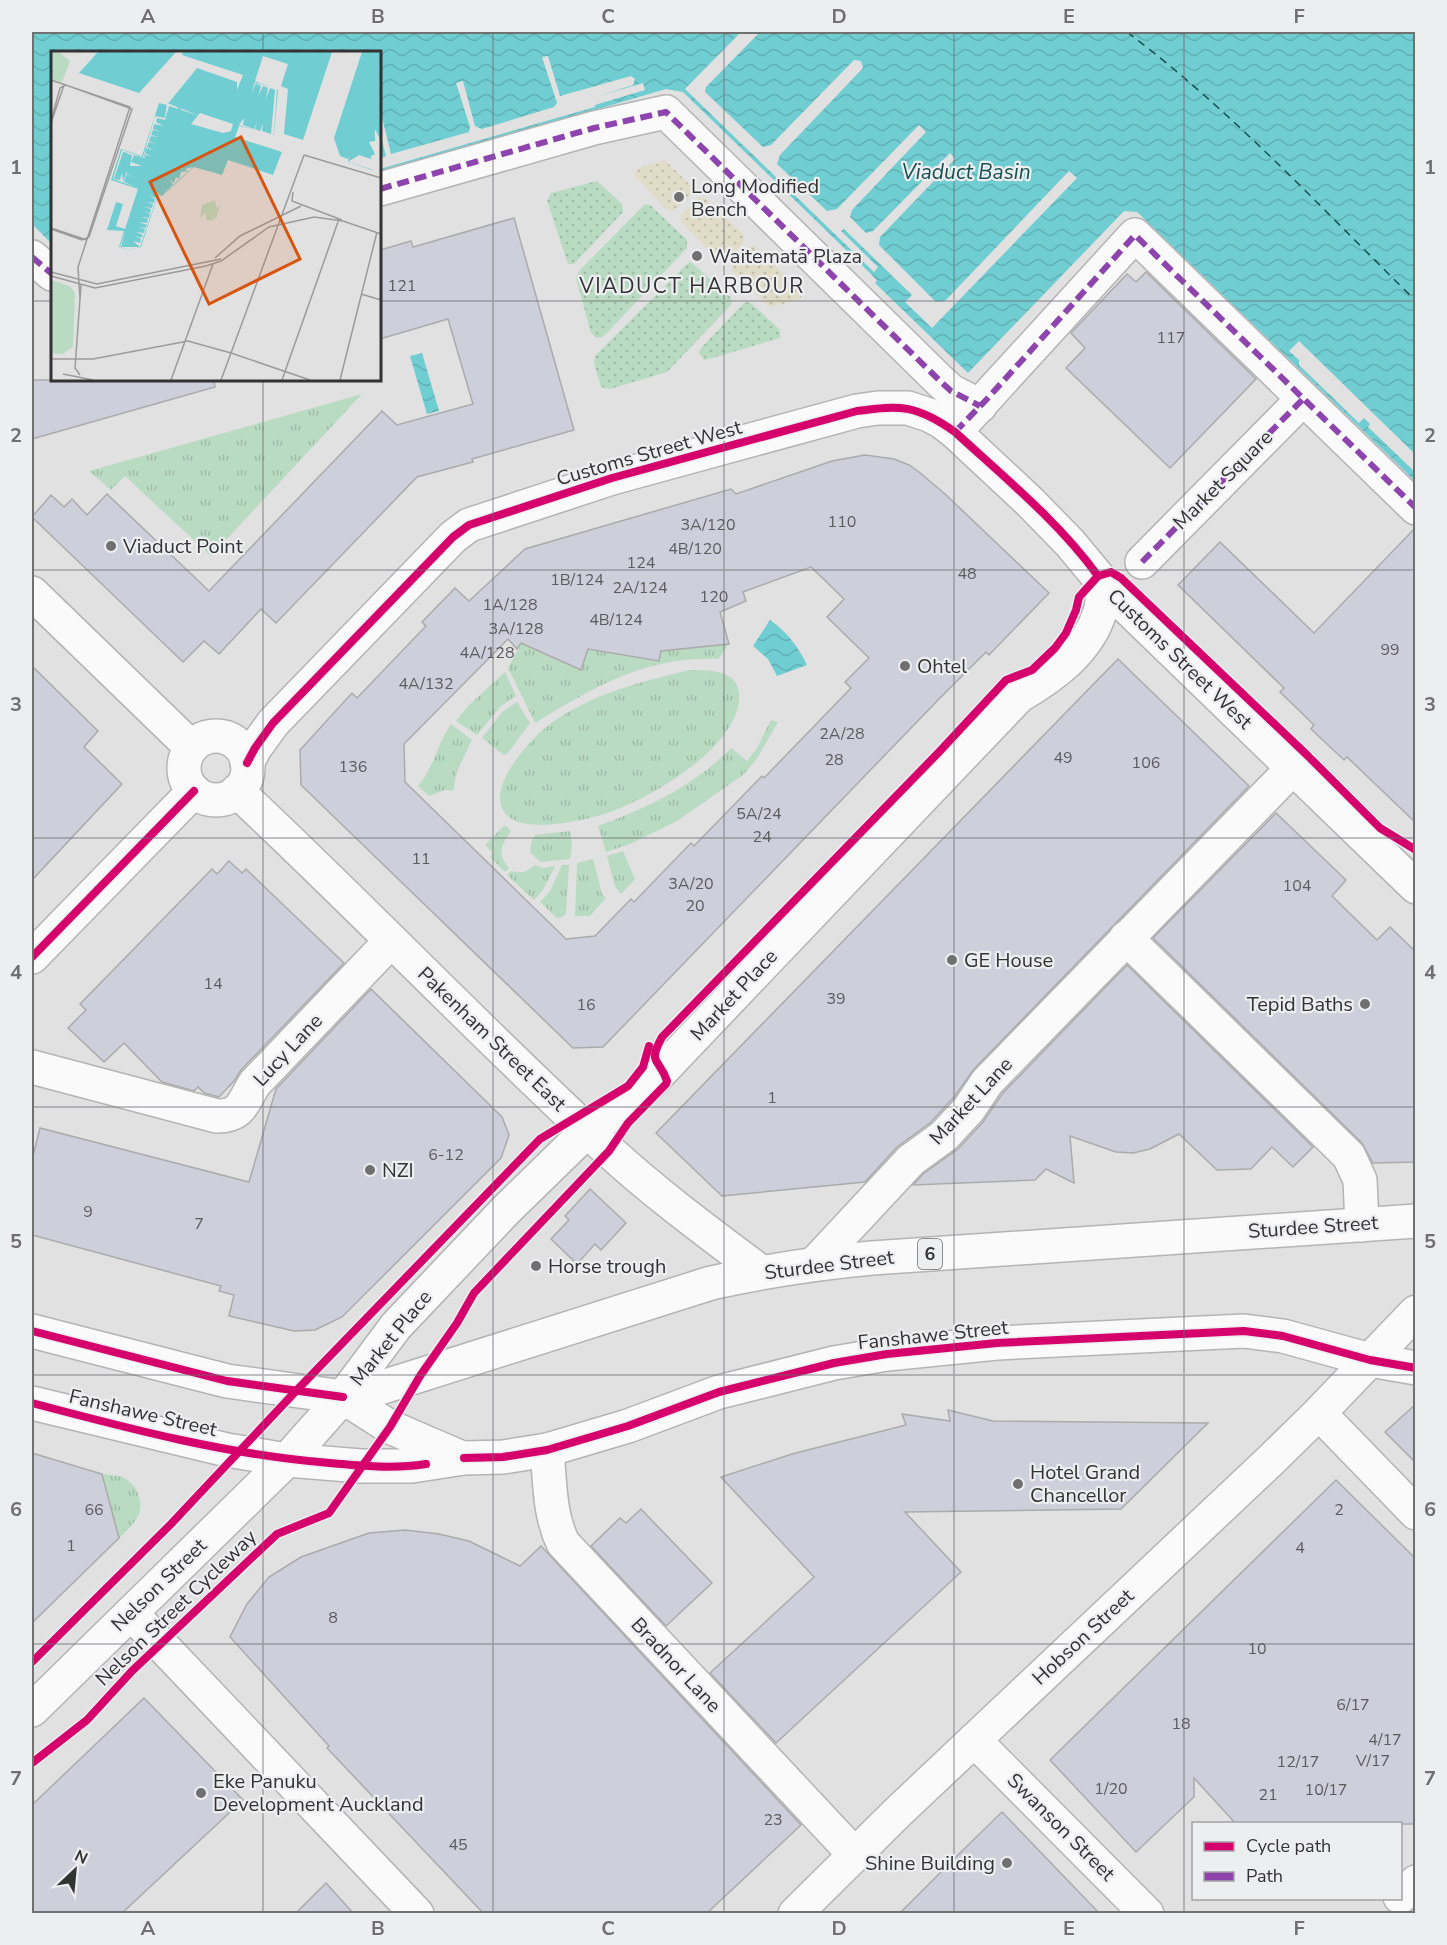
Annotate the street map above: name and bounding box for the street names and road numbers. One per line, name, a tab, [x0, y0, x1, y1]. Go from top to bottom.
street label: Customs Street West	[553, 413, 746, 492]
street label: Market Square	[1167, 424, 1279, 536]
street label: Customs Street West	[1102, 583, 1259, 736]
street label: Market Place	[684, 943, 784, 1047]
street label: Pakenham Street East	[412, 961, 573, 1118]
street label: Lucy Lane	[247, 1008, 329, 1092]
street label: Market Lane	[923, 1051, 1019, 1151]
street label: Sturdee Street	[1247, 1209, 1380, 1245]
road number: 6	[918, 1239, 942, 1269]
street label: Sturdee Street	[763, 1244, 896, 1286]
street label: Market Place	[344, 1284, 438, 1392]
street label: Fanshawe Street	[856, 1314, 1010, 1356]
street label: Fanshawe Street	[66, 1383, 221, 1443]
street label: Nelson Street Cycleway	[90, 1523, 263, 1692]
street label: Nelson Street	[105, 1532, 213, 1637]
street label: Hobson Street	[1026, 1582, 1140, 1691]
street label: Bradnor Lane	[625, 1612, 727, 1718]
street label: Swanson Street	[1001, 1767, 1122, 1888]

